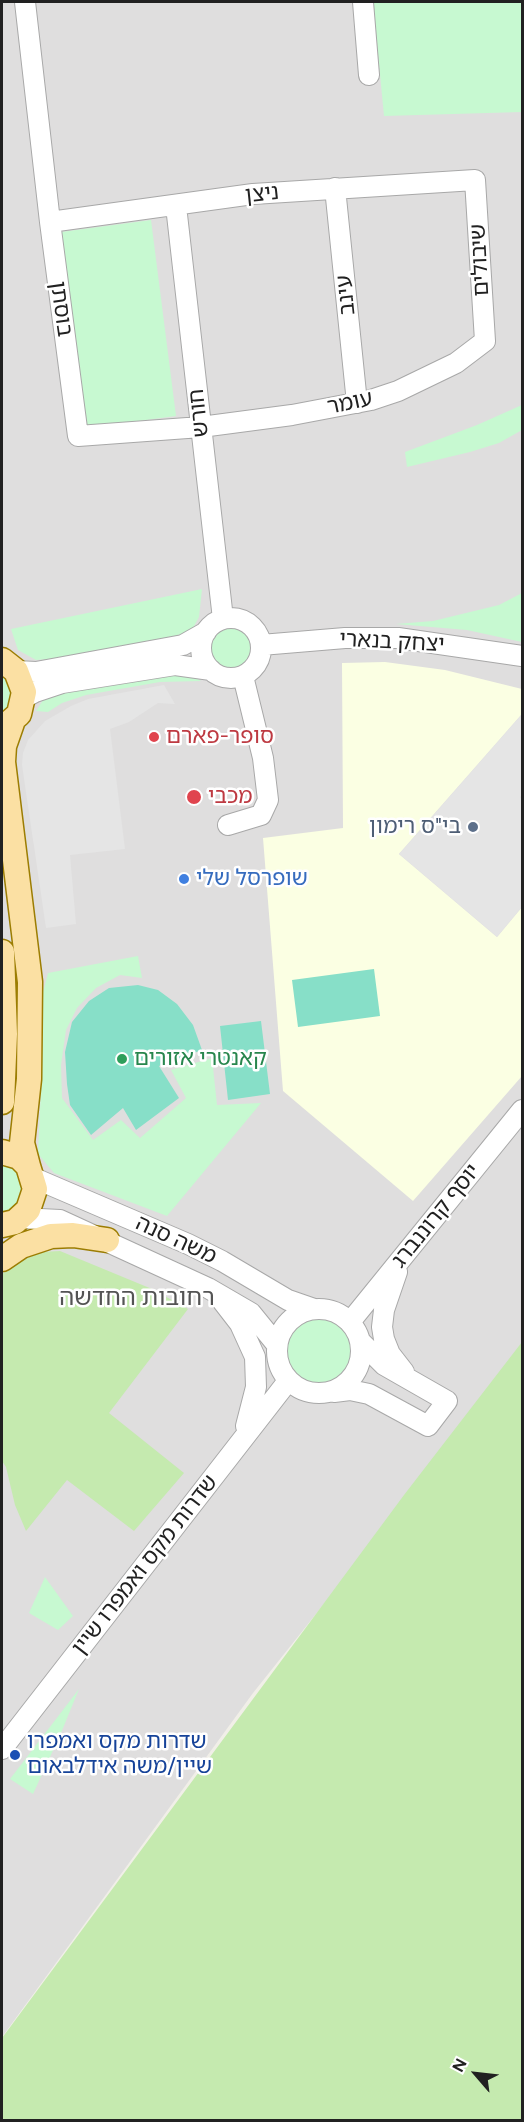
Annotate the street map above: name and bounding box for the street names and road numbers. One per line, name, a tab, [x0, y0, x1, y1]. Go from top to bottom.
street label: ניצן	[244, 179, 280, 209]
street label: שיבולים	[465, 223, 495, 297]
street label: עינב	[331, 274, 361, 316]
street label: בוסתן	[44, 280, 78, 338]
street label: עומר	[325, 385, 375, 421]
street label: חורש	[183, 388, 215, 438]
street label: יצחק בנארי	[339, 626, 445, 658]
street label: יוסף קרוננברג	[386, 1159, 486, 1273]
street label: משה סנה	[131, 1210, 221, 1270]
street label: שדרות מקס ואמפרו שיין	[67, 1470, 223, 1660]

